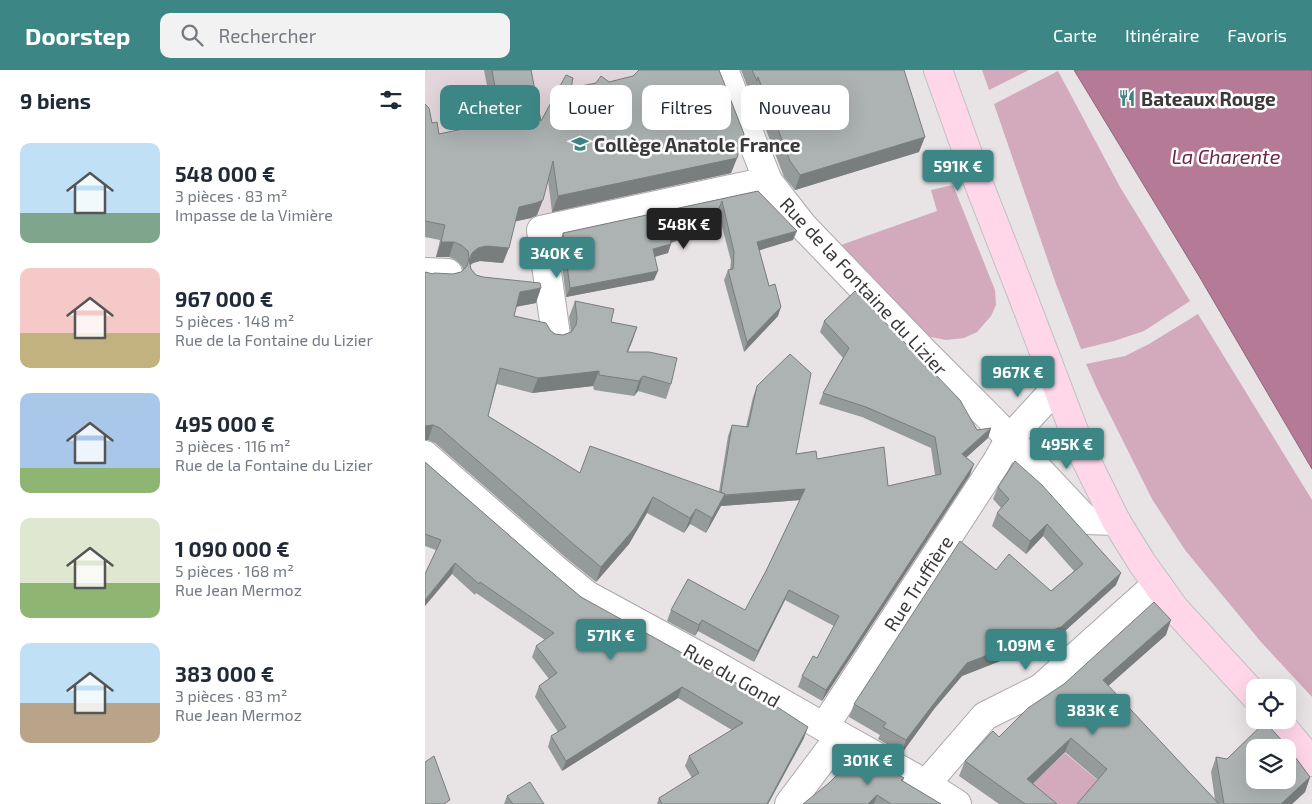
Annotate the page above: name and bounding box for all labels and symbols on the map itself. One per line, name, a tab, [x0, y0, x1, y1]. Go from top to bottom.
place label: Bateaux Rouge	[1141, 87, 1276, 110]
restaurant icon: Bateaux Rouge	[1117, 88, 1137, 108]
place label: Collège Anatole France	[594, 133, 801, 156]
school or university icon: Collège Anatole France	[570, 134, 590, 154]
water label: La Charente	[1172, 144, 1281, 168]
pin: 591K €	[917, 150, 999, 192]
street label: Rue de la Fontaine du Lizier	[775, 192, 953, 380]
pin: 548K €	[643, 208, 725, 250]
pin: 340K €	[516, 236, 598, 279]
pin: 967K €	[977, 356, 1059, 398]
pin: 495K €	[1026, 428, 1108, 470]
street label: Rue Truffière	[878, 531, 958, 635]
pin: 571K €	[570, 618, 652, 661]
pin: 1.09M €	[980, 628, 1072, 671]
street label: Rue du Gond	[680, 638, 784, 712]
pin: 383K €	[1052, 694, 1134, 736]
pin: 301K €	[827, 744, 909, 786]

